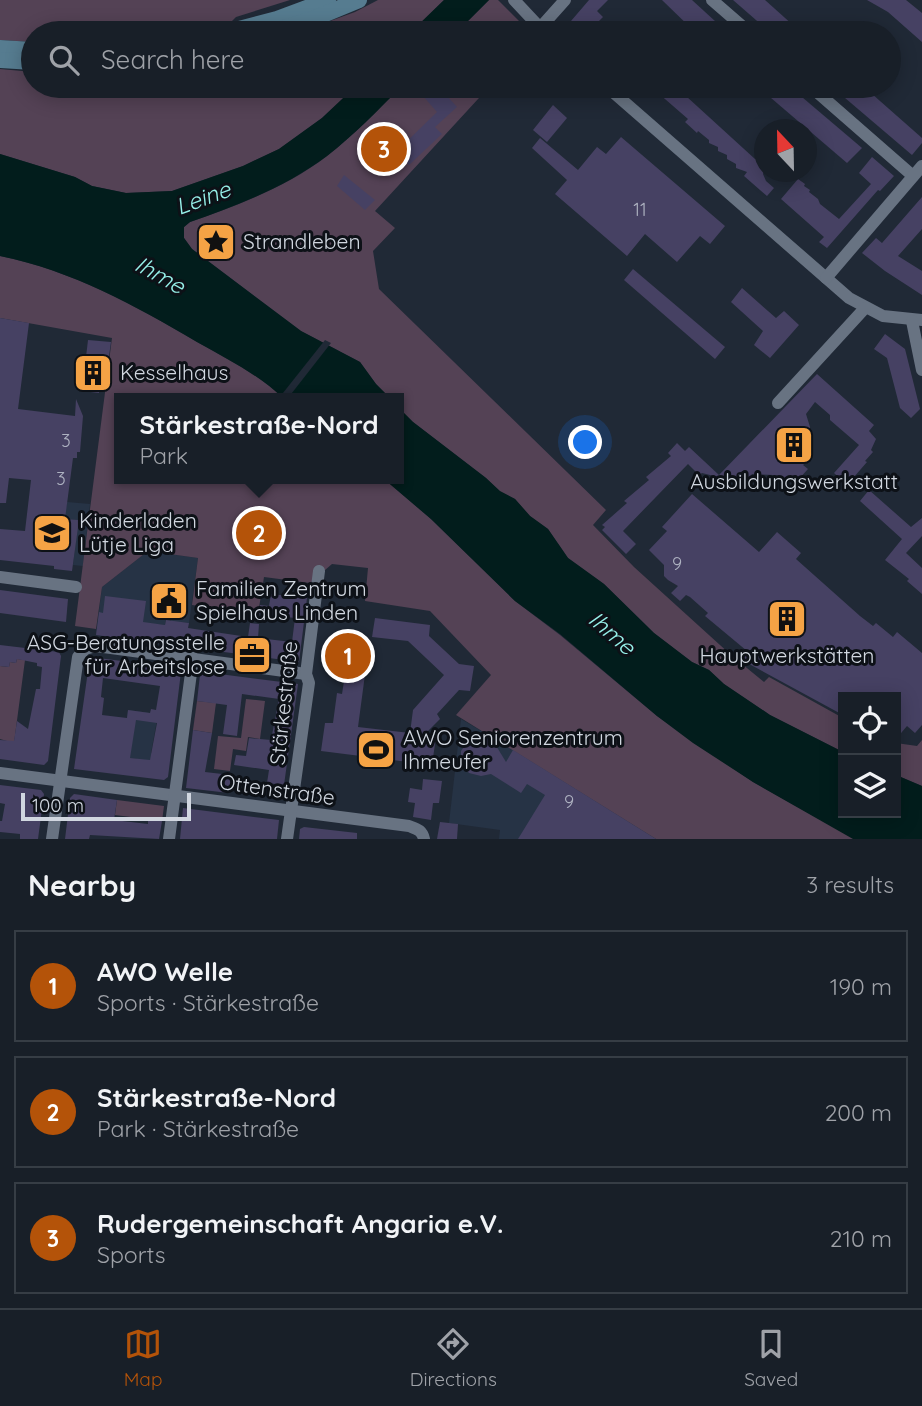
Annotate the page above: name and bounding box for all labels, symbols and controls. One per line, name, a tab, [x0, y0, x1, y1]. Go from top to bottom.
search box	[21, 21, 901, 98]
icon: search	[45, 41, 83, 79]
text: Search here	[101, 43, 245, 76]
north arrow	[754, 119, 817, 182]
pin: 3	[361, 123, 407, 175]
water label: Leine	[171, 174, 235, 221]
house number: 11	[633, 198, 647, 221]
place icon: Strandleben	[195, 221, 237, 263]
place label: Strandleben	[243, 228, 361, 254]
water label: Ihme	[130, 249, 191, 301]
building icon: Kesselhaus	[72, 352, 114, 394]
place label: Kesselhaus	[120, 359, 228, 385]
popup	[114, 393, 404, 484]
text: Stärkestraße-Nord	[139, 408, 379, 441]
building icon: Ausbildungswerkstatt	[773, 424, 815, 466]
your location	[568, 425, 602, 459]
house number: 3	[61, 429, 71, 452]
text: Park	[139, 441, 188, 470]
house number: 3	[56, 467, 66, 490]
place label: Ausbildungswerkstatt	[690, 468, 898, 494]
place label: Kinderladen Lütje Liga	[79, 507, 197, 557]
pin: 2	[236, 507, 282, 559]
school or university icon: Kinderladen Lütje Liga	[31, 512, 73, 554]
house number: 9	[672, 552, 682, 575]
place label: Familien Zentrum Spielhaus Linden	[196, 575, 367, 625]
public building icon: Familien Zentrum Spielhaus Linden	[148, 580, 190, 622]
building icon: Hauptwerkstätten	[766, 598, 808, 640]
water label: Ihme	[583, 604, 643, 662]
place label: ASG-Beratungsstelle für Arbeitslose	[27, 629, 225, 679]
pin: 1	[325, 630, 371, 682]
office icon: ASG-Beratungsstelle für Arbeitslose	[231, 634, 273, 676]
street label: Stärkestraße	[264, 640, 302, 766]
place label: Hauptwerkstätten	[700, 642, 874, 668]
map controls	[838, 692, 901, 818]
button: locate	[838, 692, 901, 755]
place label: AWO Seniorenzentrum Ihmeufer	[403, 724, 623, 774]
sports icon: AWO Seniorenzentrum Ihmeufer	[355, 729, 397, 771]
button: layers	[838, 755, 901, 818]
street label: Ottenstraße	[218, 768, 337, 810]
scale bar	[21, 790, 191, 822]
house number: 9	[564, 790, 574, 813]
text: 100 m	[32, 793, 84, 817]
text: Nearby	[28, 866, 136, 904]
text: 3 results	[806, 870, 894, 899]
text: AWO Welle	[97, 955, 233, 988]
text: 1	[49, 972, 57, 1001]
text: 190 m	[830, 972, 892, 1001]
text: Sports · Stärkestraße	[97, 988, 319, 1017]
text: Stärkestraße-Nord	[97, 1081, 336, 1114]
text: 2	[46, 1098, 60, 1127]
text: 200 m	[825, 1098, 892, 1127]
text: Park · Stärkestraße	[97, 1114, 299, 1143]
text: Rudergemeinschaft Angaria e.V.	[97, 1207, 504, 1240]
text: 3	[47, 1224, 59, 1253]
text: 210 m	[830, 1224, 892, 1253]
text: Sports	[97, 1240, 166, 1269]
tab: Map	[124, 1325, 162, 1391]
tab: Directions	[410, 1325, 497, 1391]
tab: Saved	[744, 1325, 798, 1391]

